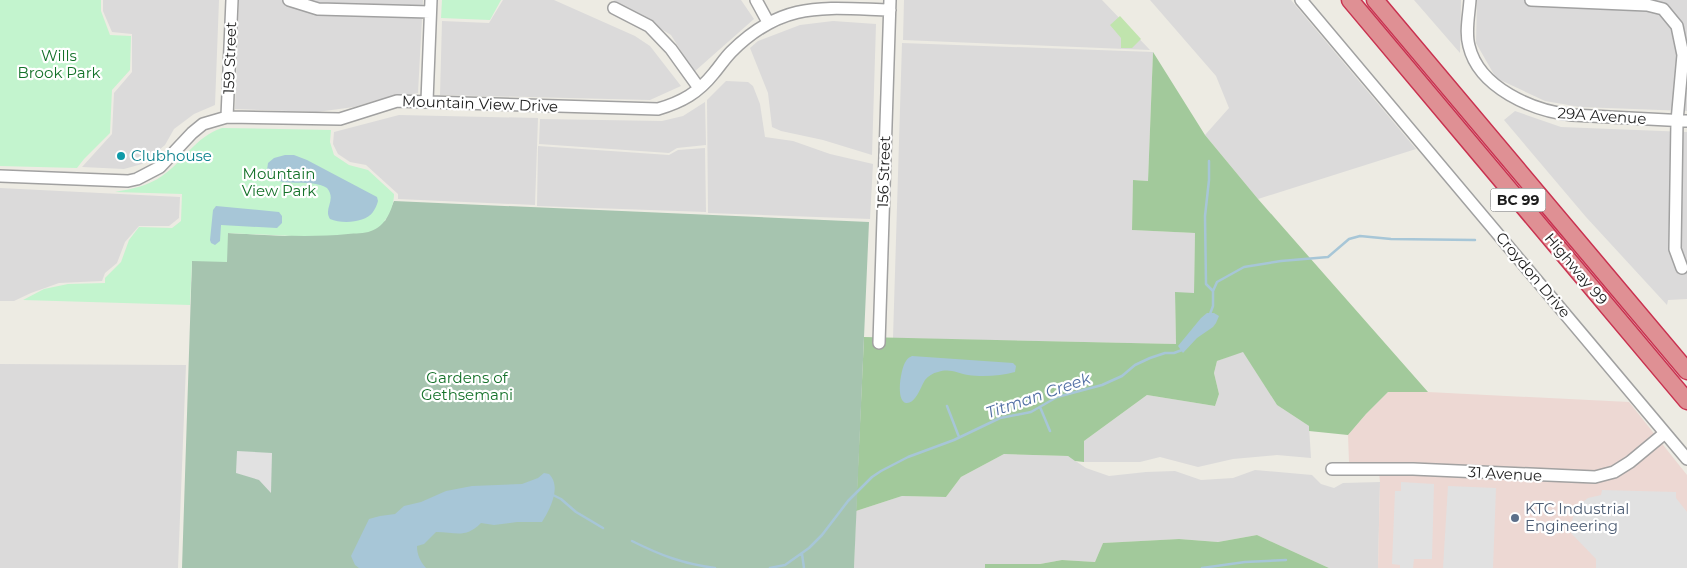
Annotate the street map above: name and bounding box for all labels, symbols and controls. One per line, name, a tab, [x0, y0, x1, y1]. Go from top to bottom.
street label: 159 Street	[219, 22, 240, 94]
park label: Wills Brook Park	[17, 46, 101, 82]
street label: Mountain View Drive	[402, 91, 558, 116]
street label: 29A Avenue	[1557, 103, 1647, 128]
street label: 156 Street	[873, 136, 894, 208]
place label: Clubhouse	[131, 146, 212, 165]
marker: Clubhouse	[115, 150, 127, 162]
park label: Mountain View Park	[242, 164, 316, 200]
road number: BC 99	[1490, 188, 1546, 212]
street label: Croydon Drive	[1492, 228, 1575, 322]
street label: Highway 99	[1541, 229, 1612, 309]
park label: Gardens of Gethsemani	[421, 368, 513, 404]
water label: Titman Creek	[983, 368, 1094, 422]
street label: 31 Avenue	[1467, 462, 1543, 485]
place label: KTC Industrial Engineering	[1525, 499, 1629, 535]
marker: KTC Industrial Engineering	[1509, 512, 1521, 524]

